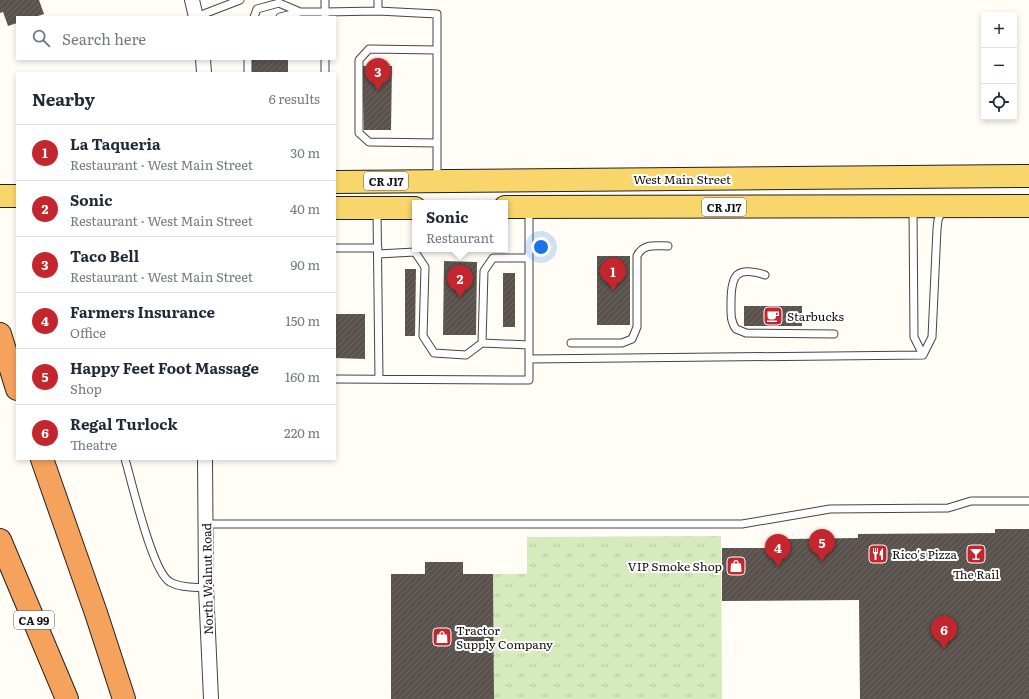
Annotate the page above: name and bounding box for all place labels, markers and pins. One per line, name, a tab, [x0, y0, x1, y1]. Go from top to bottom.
pin: 3	[365, 58, 391, 91]
pin: 1	[600, 258, 626, 291]
pin: 2	[447, 265, 473, 298]
cafe icon: Starbucks	[762, 305, 784, 327]
place label: Starbucks	[787, 307, 845, 325]
pin: 5	[809, 529, 835, 562]
pin: 4	[765, 534, 791, 567]
restaurant icon: Rico's Pizza	[867, 543, 889, 565]
bar icon: The Rail	[965, 543, 987, 565]
place label: Rico's Pizza	[892, 545, 957, 563]
shop icon: VIP Smoke Shop	[725, 555, 747, 577]
place label: VIP Smoke Shop	[628, 557, 722, 575]
place label: The Rail	[953, 565, 999, 583]
pin: 6	[931, 616, 957, 649]
place label: Tractor Supply Company	[456, 621, 553, 653]
shop icon: Tractor Supply Company	[431, 626, 453, 648]

